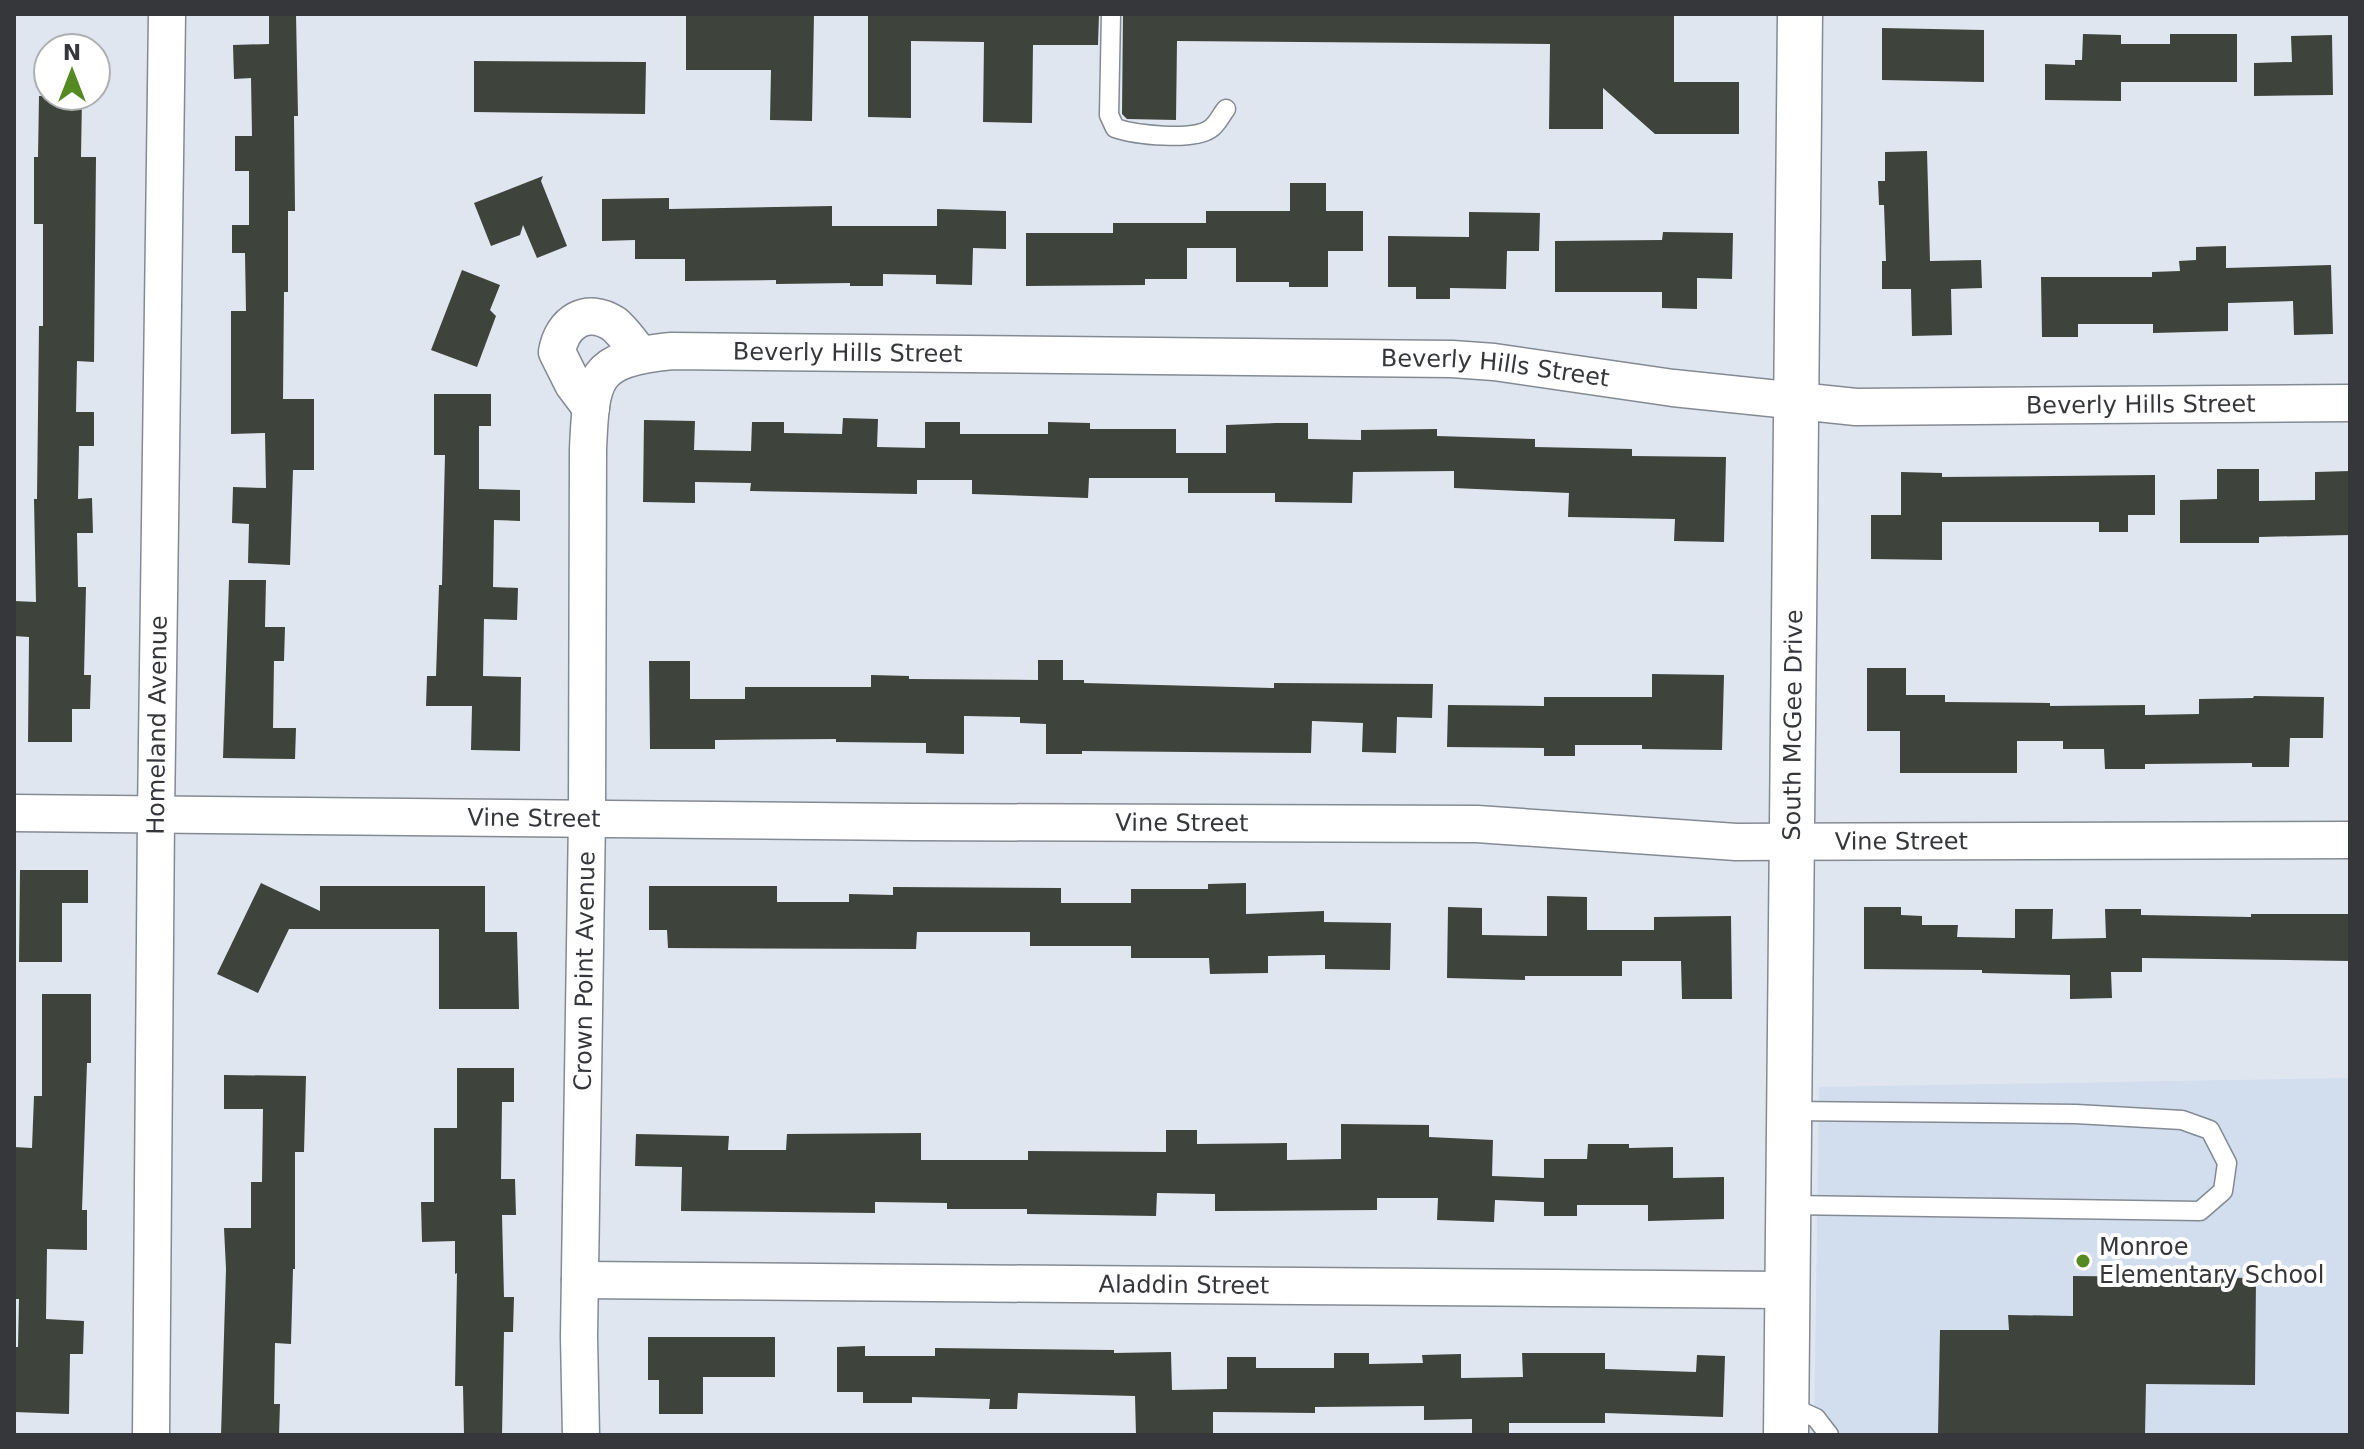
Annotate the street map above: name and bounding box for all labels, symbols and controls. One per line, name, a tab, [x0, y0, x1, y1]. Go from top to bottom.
north arrow	[32, 32, 112, 112]
text: N	[63, 40, 81, 65]
street label: Beverly Hills Street	[733, 338, 963, 368]
street label: Beverly Hills Street	[1381, 344, 1611, 393]
street label: Beverly Hills Street	[2026, 390, 2256, 420]
street label: South McGee Drive	[1778, 609, 1808, 841]
street label: Homeland Avenue	[142, 615, 173, 835]
street label: Vine Street	[467, 804, 601, 833]
street label: Vine Street	[1115, 809, 1249, 837]
street label: Vine Street	[1835, 827, 1968, 856]
street label: Crown Point Avenue	[569, 851, 600, 1091]
place label: Monroe Elementary School	[2099, 1233, 2324, 1289]
marker: Monroe Elementary School	[2074, 1252, 2092, 1270]
street label: Aladdin Street	[1098, 1270, 1269, 1300]

